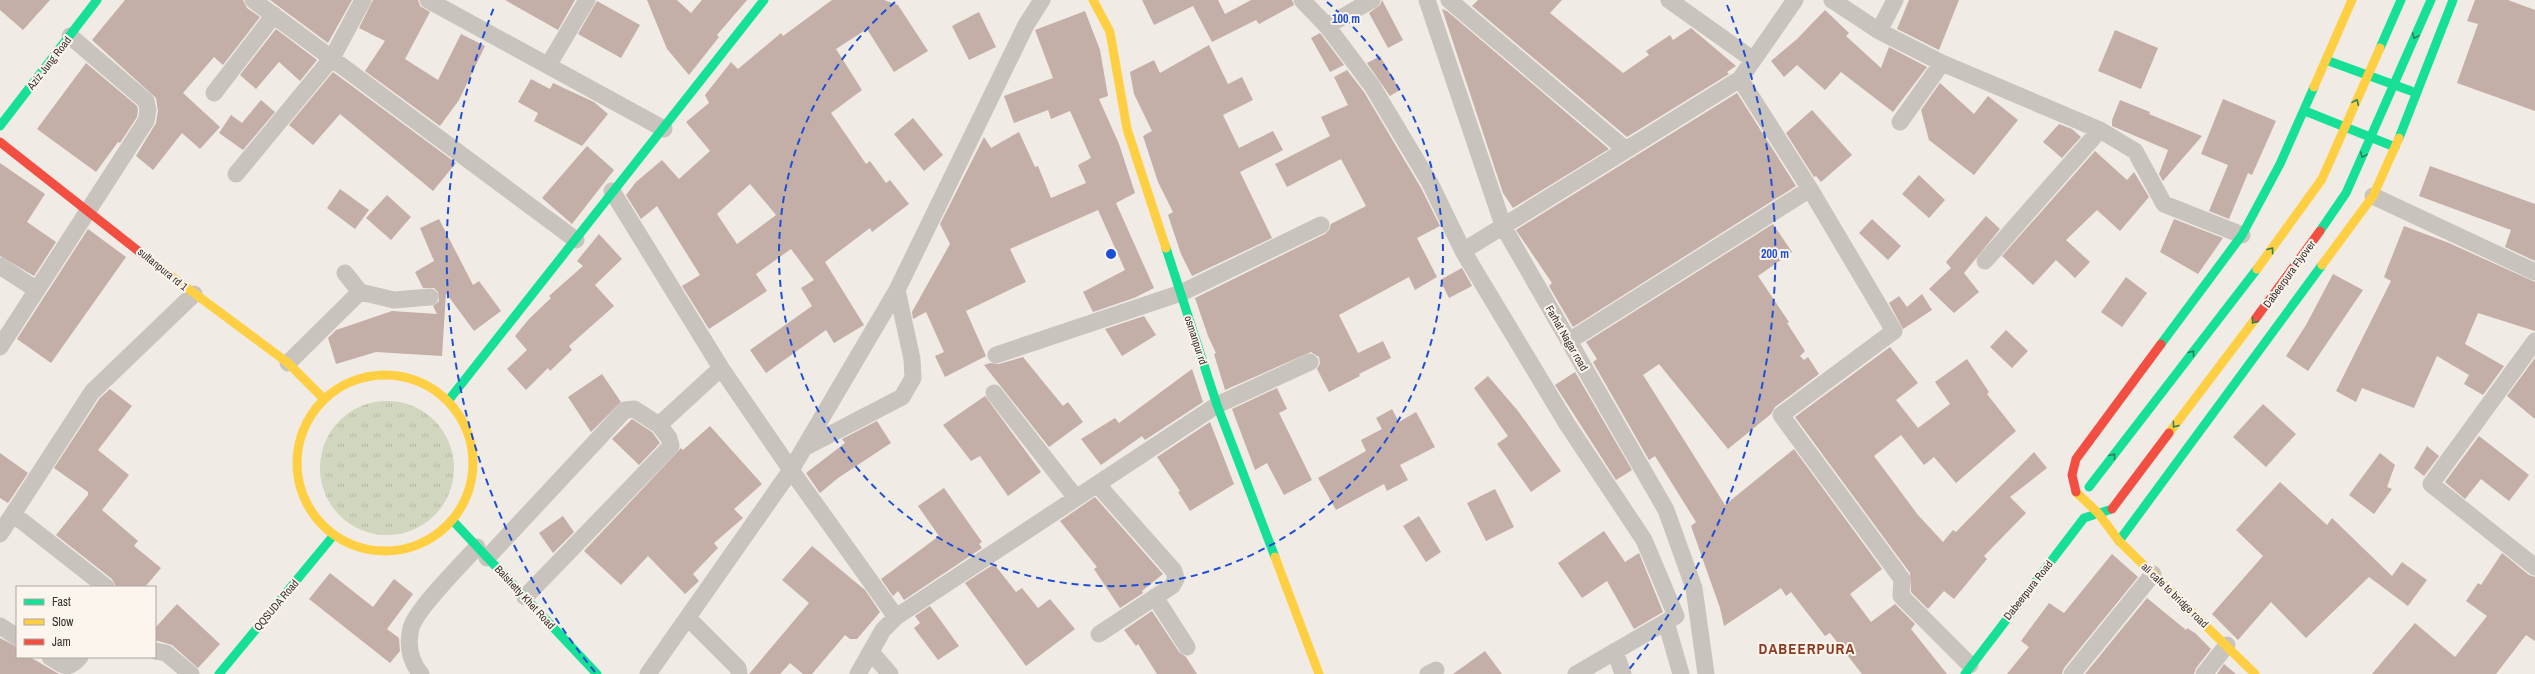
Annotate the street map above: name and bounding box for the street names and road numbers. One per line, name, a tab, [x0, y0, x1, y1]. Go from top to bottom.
street label: Aziz Jung Road	[23, 34, 74, 93]
street label: Dabeerpura Flyover	[2260, 238, 2318, 310]
street label: sultanpura rd 1	[135, 245, 191, 293]
street label: Farhat Nagar road	[1543, 303, 1591, 373]
street label: osmanpur rd	[1182, 314, 1210, 366]
street label: Dabeerpura Road	[2000, 557, 2056, 623]
street label: ali cafe to bridge road	[2139, 559, 2211, 631]
street label: Balshetty Khet Road	[492, 562, 558, 632]
street label: QQSUDA Road	[250, 576, 302, 634]

